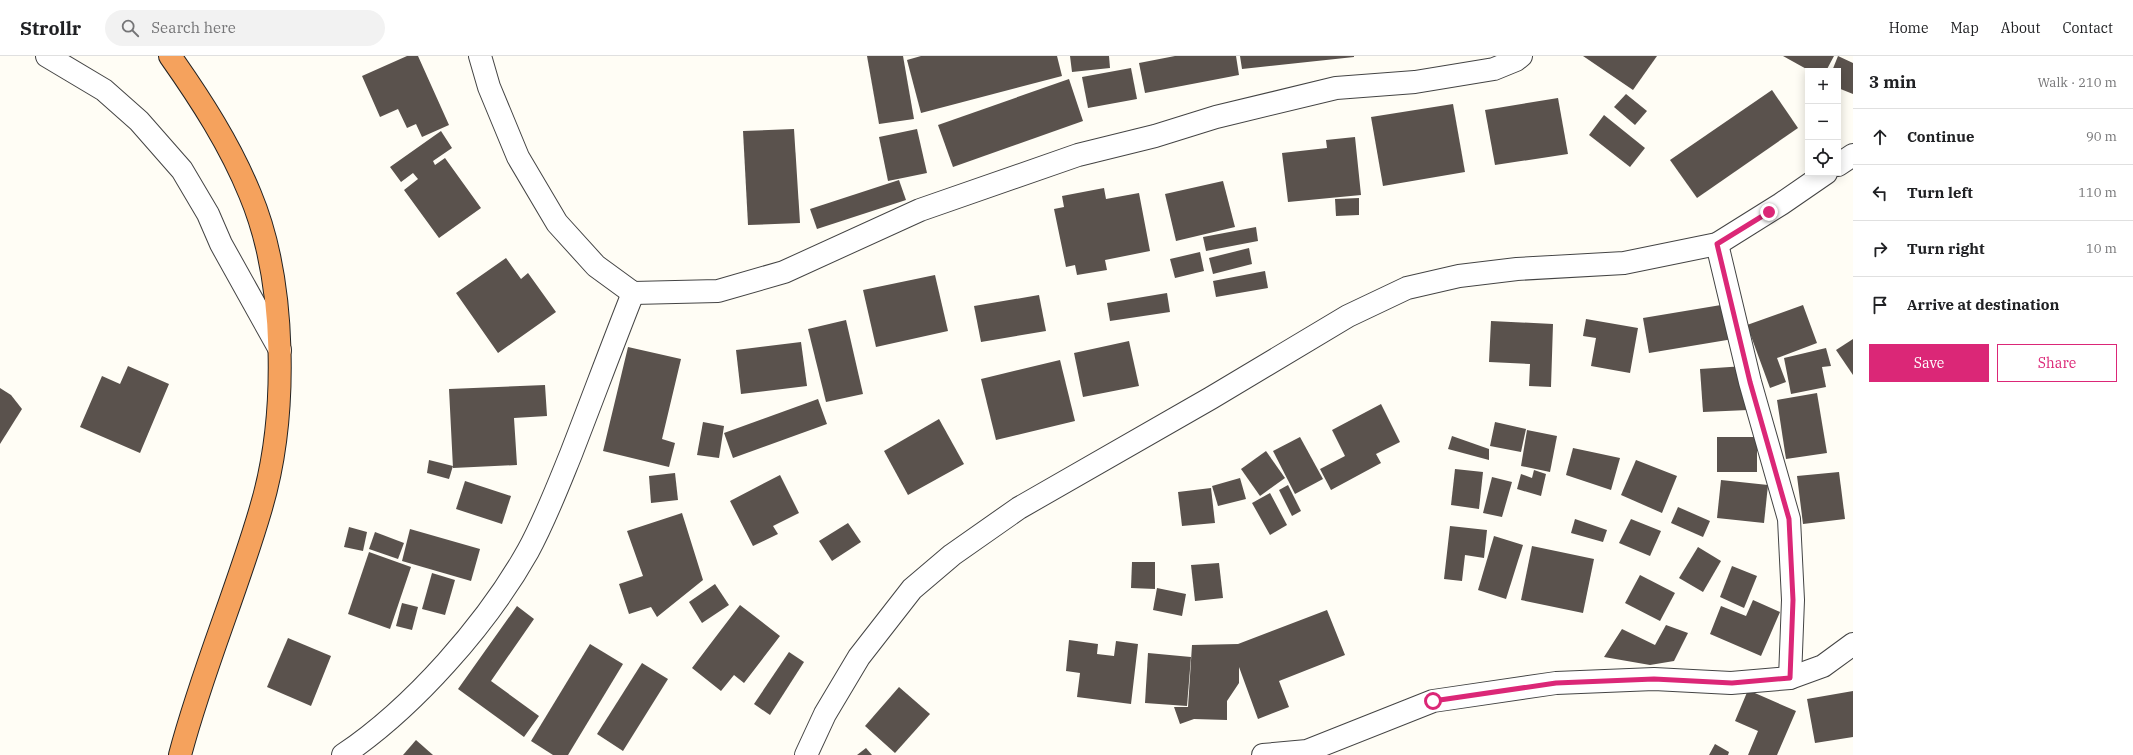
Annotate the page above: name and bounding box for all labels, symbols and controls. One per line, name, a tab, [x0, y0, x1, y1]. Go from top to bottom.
search box	[105, 10, 385, 46]
text: Strollr	[20, 16, 81, 40]
icon: search	[119, 17, 141, 39]
text: Search here	[151, 18, 236, 37]
text: Home	[1889, 19, 1928, 37]
text: Map	[1950, 19, 1979, 37]
text: About	[2001, 19, 2040, 37]
text: Contact	[2062, 19, 2113, 37]
map controls	[1805, 68, 1841, 176]
button: +	[1805, 68, 1841, 104]
text: 3 min	[1869, 71, 1917, 93]
text: Walk · 210 m	[2038, 74, 2117, 91]
button: −	[1805, 104, 1841, 140]
icon: ahead	[1869, 126, 1891, 148]
text: Continue	[1907, 127, 1974, 146]
text: 90 m	[2086, 128, 2117, 145]
button: locate	[1805, 140, 1841, 176]
icon: left	[1869, 182, 1891, 204]
text: Turn left	[1907, 183, 1973, 202]
text: 110 m	[2078, 184, 2117, 201]
route end	[1760, 203, 1778, 221]
icon: right	[1869, 238, 1891, 260]
text: Turn right	[1907, 239, 1985, 258]
text: 10 m	[2086, 240, 2117, 257]
icon: arrive	[1869, 294, 1891, 316]
text: Arrive at destination	[1907, 295, 2059, 314]
button: Save	[1869, 344, 1989, 382]
button: Share	[1997, 344, 2117, 382]
route start	[1424, 692, 1442, 710]

